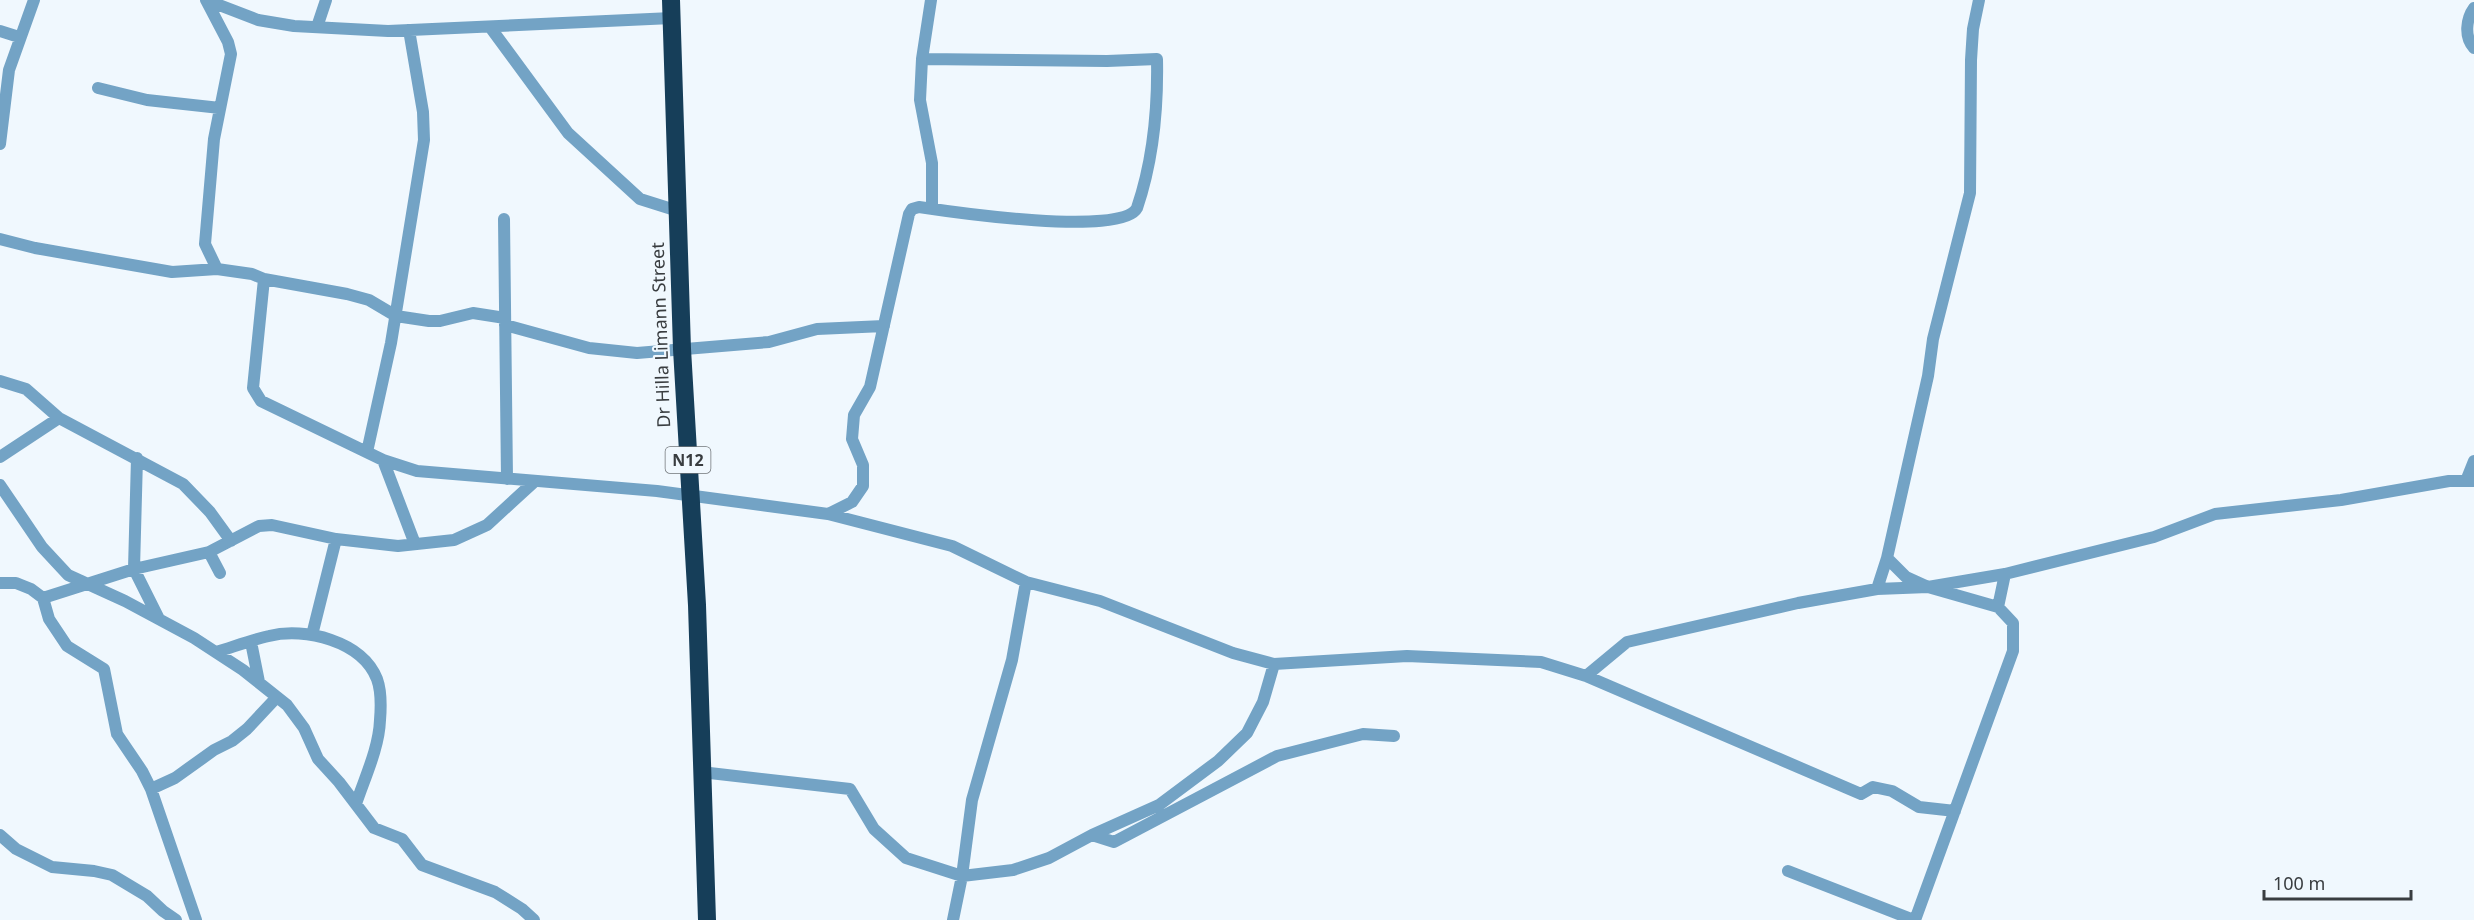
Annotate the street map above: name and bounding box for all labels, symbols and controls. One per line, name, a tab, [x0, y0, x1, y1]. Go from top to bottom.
street label: Dr Hilla Limann Street	[645, 241, 675, 428]
road number: N12	[666, 447, 710, 473]
scale bar	[2264, 863, 2411, 901]
text: 100 m	[2273, 871, 2325, 895]

